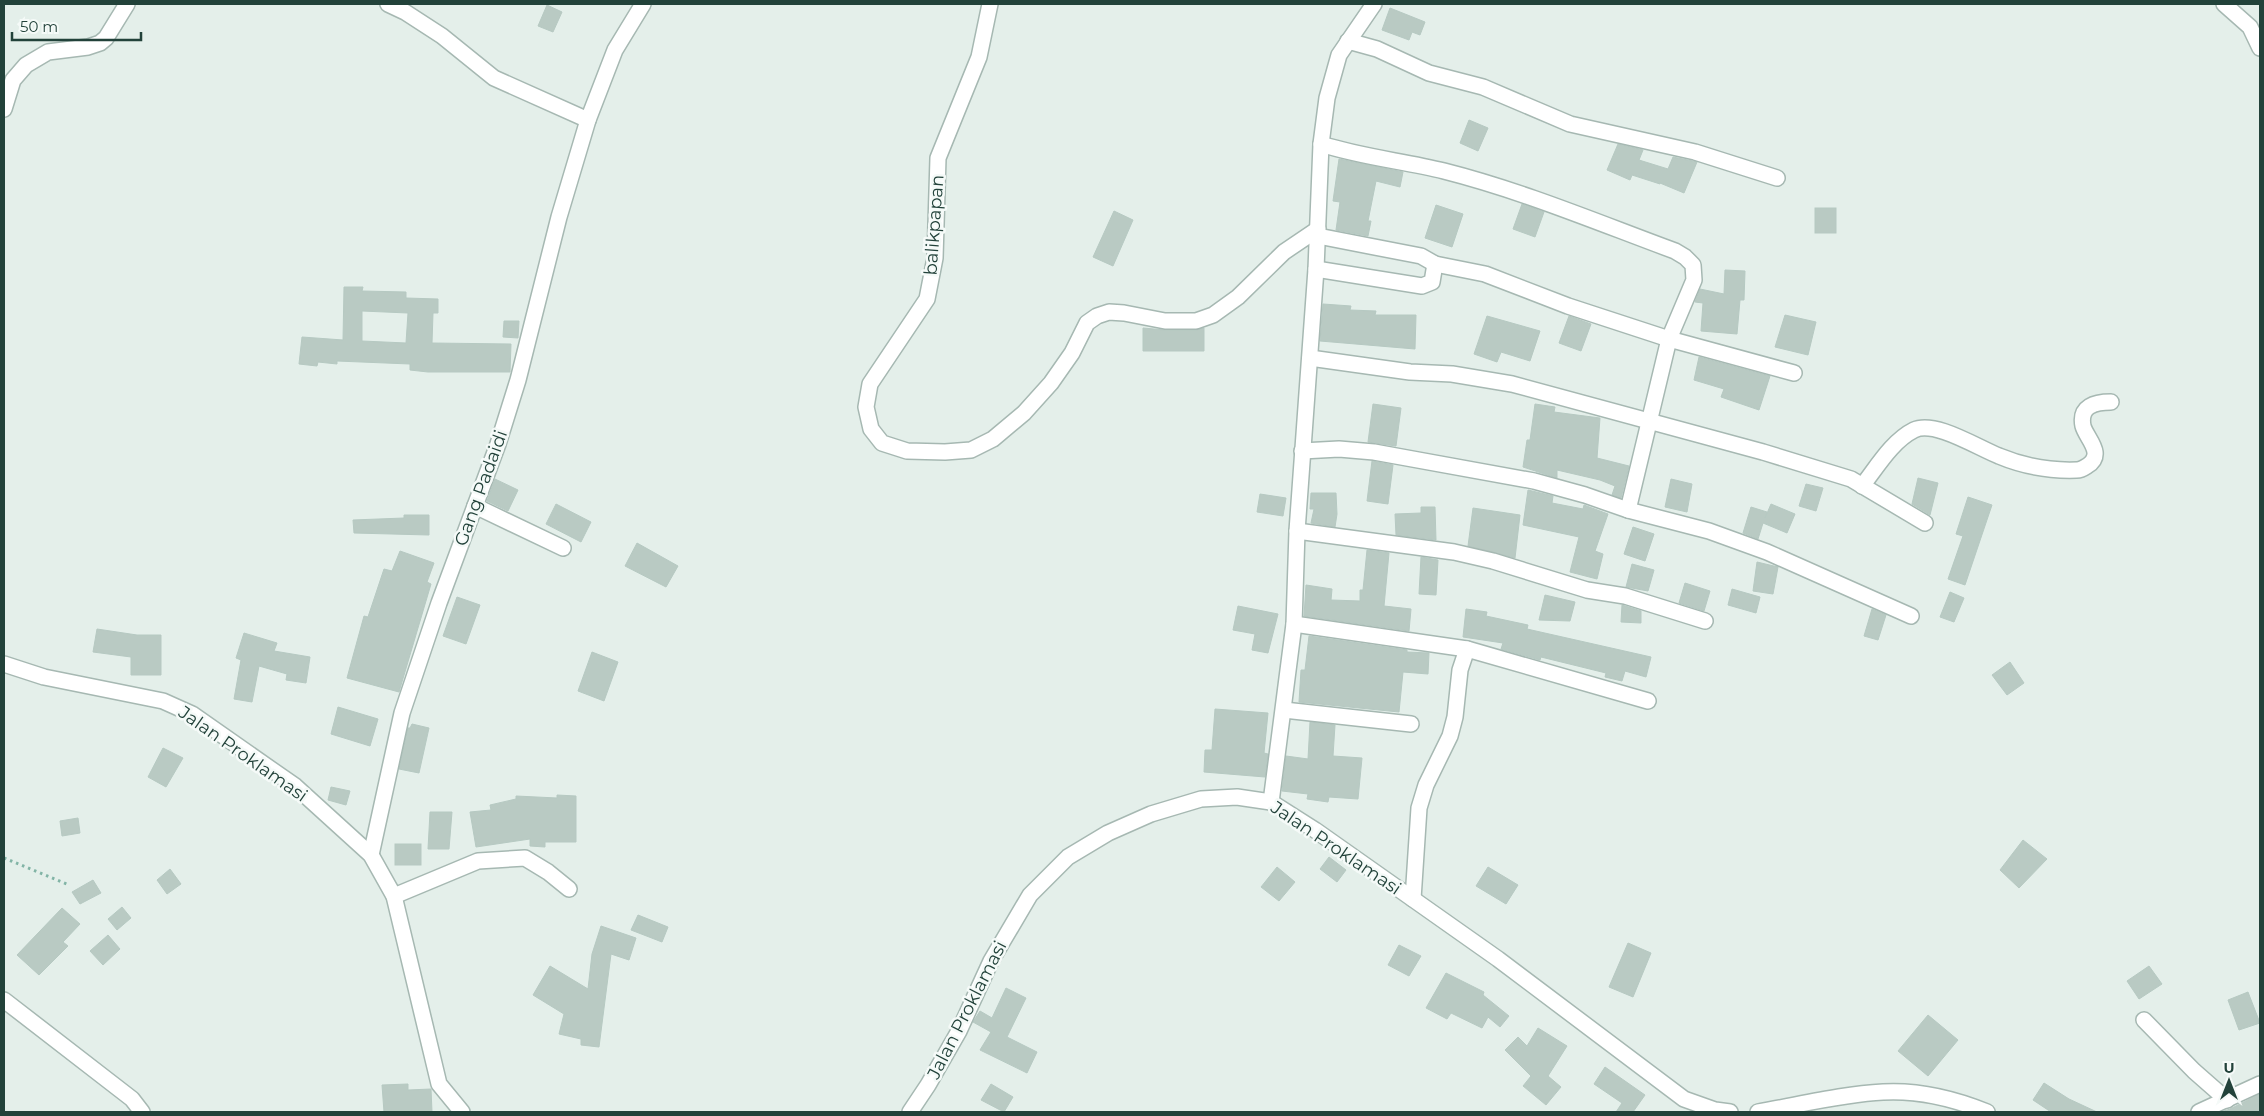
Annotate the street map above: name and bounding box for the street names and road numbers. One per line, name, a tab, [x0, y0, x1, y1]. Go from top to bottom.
street label: balikpapan	[920, 174, 948, 276]
street label: Gang Padaidi	[450, 427, 512, 549]
street label: Jalan Proklamasi	[173, 701, 312, 807]
street label: Jalan Proklamasi	[1266, 796, 1405, 900]
street label: Jalan Proklamasi	[922, 937, 1011, 1084]

